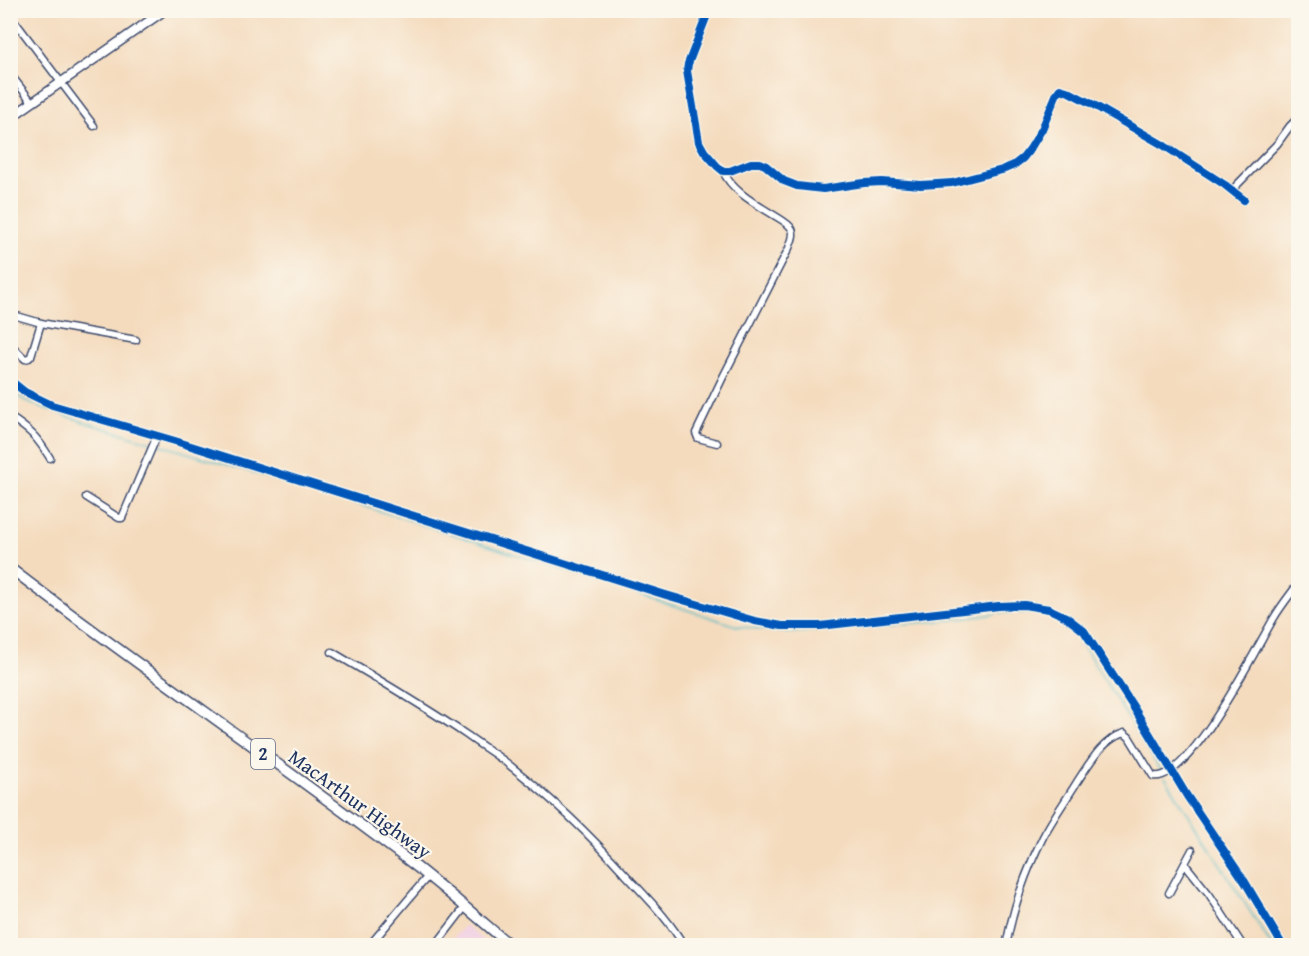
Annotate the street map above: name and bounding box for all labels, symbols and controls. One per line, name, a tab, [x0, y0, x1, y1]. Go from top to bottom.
road number: 2	[251, 739, 275, 769]
street label: MacArthur Highway	[283, 742, 438, 865]

